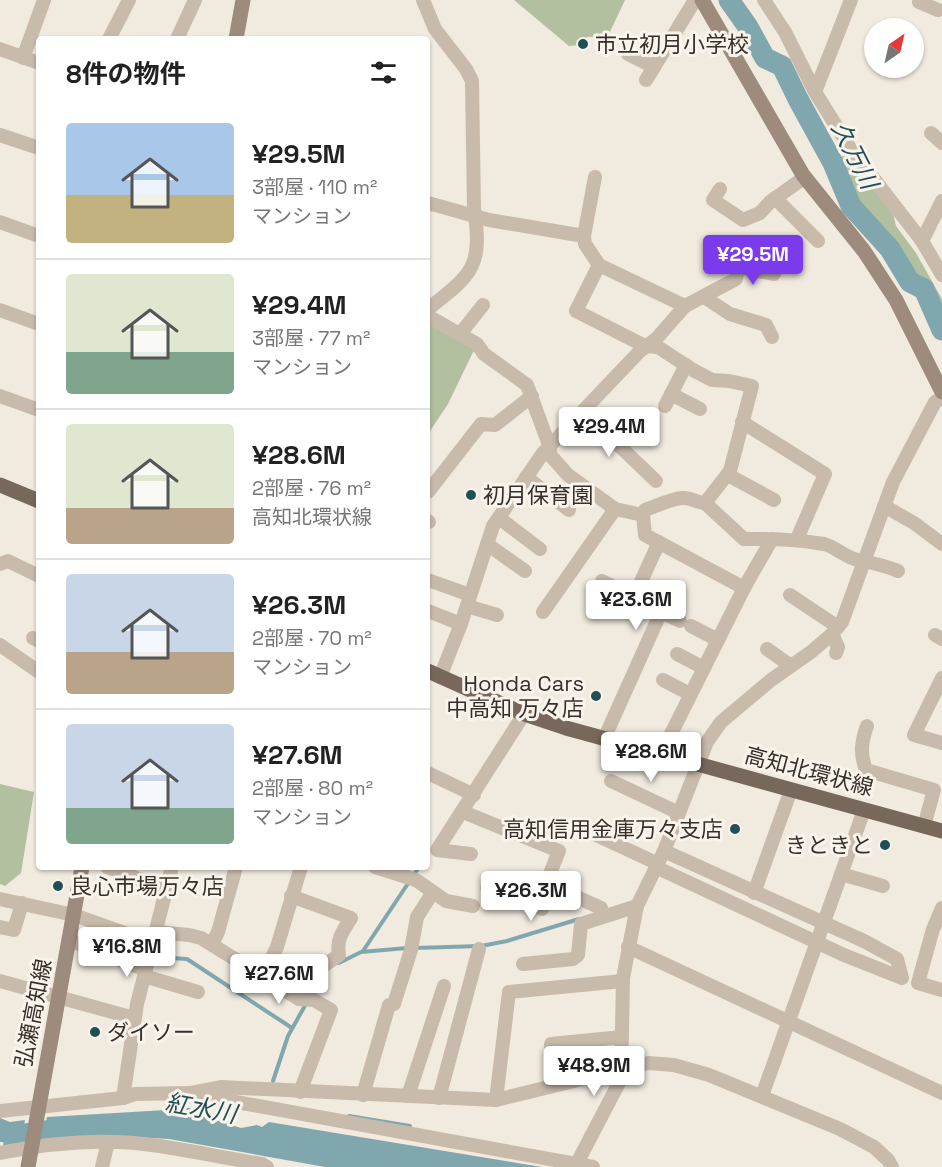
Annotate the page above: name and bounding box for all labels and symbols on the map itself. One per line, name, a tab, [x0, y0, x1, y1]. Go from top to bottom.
north arrow	[864, 18, 924, 78]
place label: 市立初月小学校	[595, 30, 749, 58]
marker: 市立初月小学校	[576, 37, 590, 51]
water label: 久万川	[825, 116, 887, 197]
pin: ¥29.5M	[704, 235, 802, 286]
pin: ¥29.4M	[560, 407, 658, 458]
place label: 初月保育園	[483, 481, 593, 509]
marker: 初月保育園	[464, 488, 478, 502]
pin: ¥23.6M	[587, 580, 685, 631]
place label: Honda Cars 中高知 万々店	[446, 669, 584, 722]
marker: Honda Cars 中高知 万々店	[589, 689, 603, 703]
pin: ¥28.6M	[602, 732, 700, 783]
street label: 高知北環状線	[742, 740, 876, 802]
place label: 高知信用金庫万々支店	[503, 815, 723, 843]
marker: 高知信用金庫万々支店	[728, 822, 742, 836]
place label: きときと	[785, 831, 873, 859]
marker: きときと	[878, 838, 892, 852]
pin: ¥26.3M	[482, 871, 580, 922]
place label: 良心市場万々店	[70, 872, 224, 900]
marker: 良心市場万々店	[51, 879, 65, 893]
pin: ¥16.8M	[78, 927, 176, 978]
pin: ¥27.6M	[230, 954, 328, 1005]
street label: 弘瀬高知線	[9, 956, 57, 1070]
place label: ダイソー	[107, 1018, 195, 1046]
marker: ダイソー	[88, 1025, 102, 1039]
pin: ¥48.9M	[545, 1046, 643, 1097]
water label: 紅水川	[163, 1086, 242, 1130]

